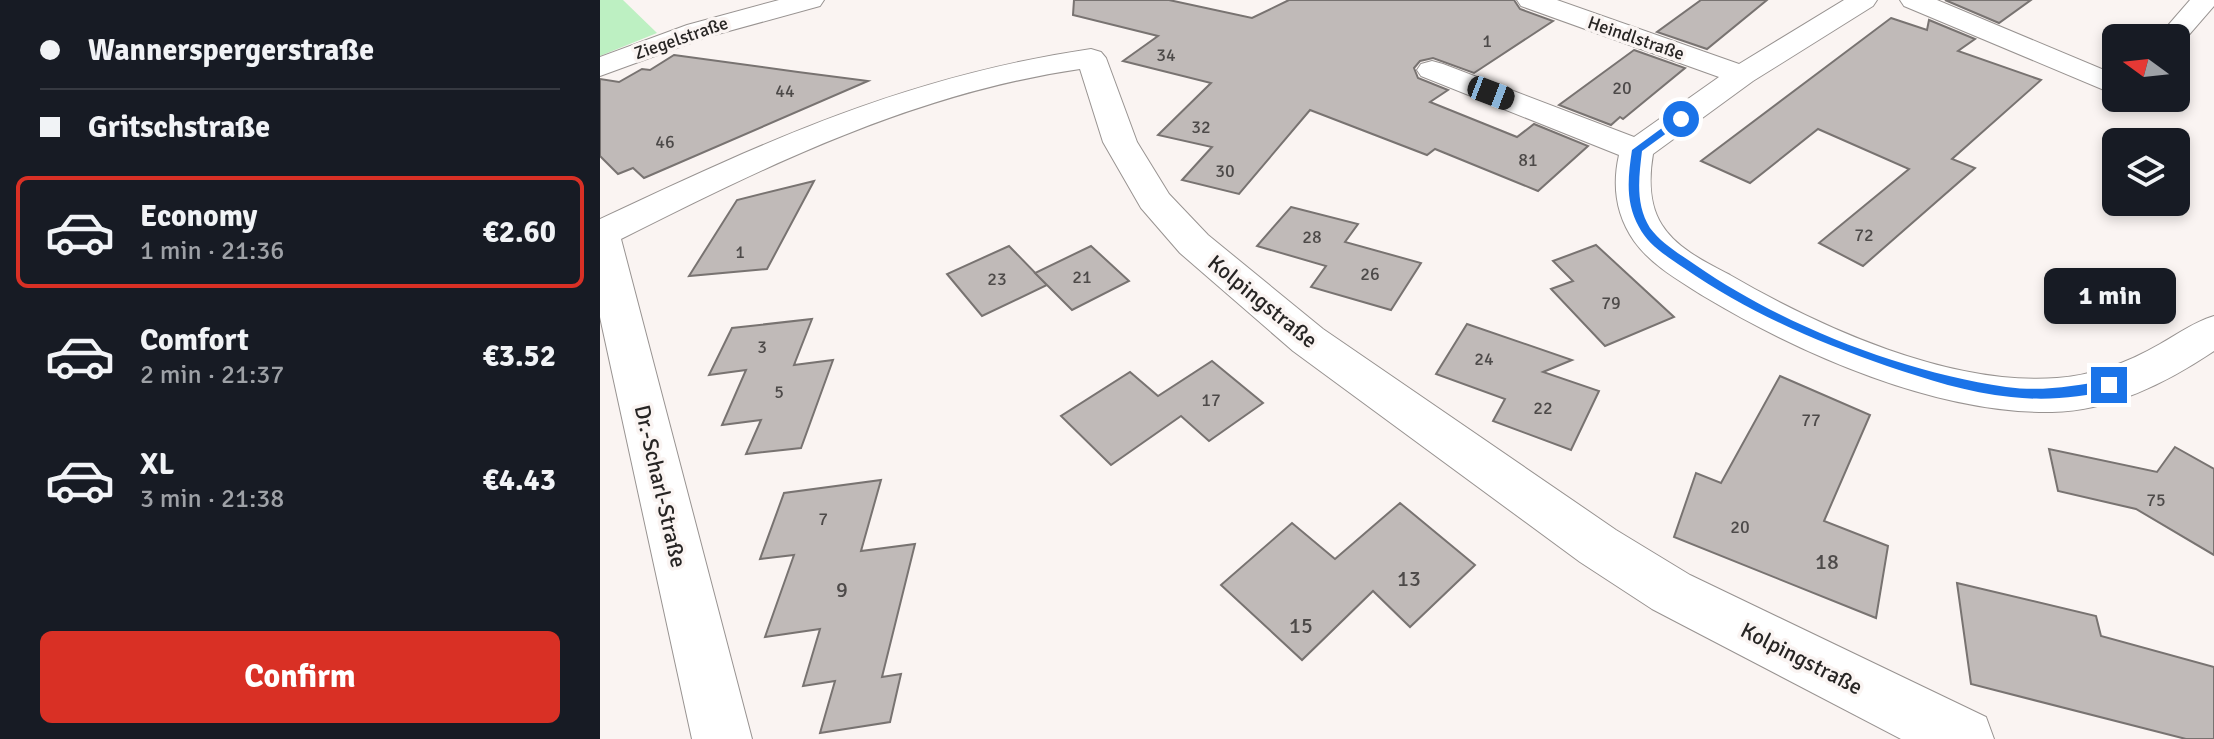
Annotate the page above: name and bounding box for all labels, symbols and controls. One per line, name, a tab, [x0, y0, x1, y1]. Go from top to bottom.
street label: Heindlstraße	[1585, 11, 1687, 65]
street label: Ziegelstraße	[631, 12, 731, 64]
north arrow	[2102, 24, 2190, 112]
map controls	[2102, 24, 2190, 216]
house number: 1	[1482, 30, 1492, 52]
text: Wannerspergerstraße	[88, 32, 374, 69]
house number: 34	[1156, 44, 1176, 66]
car	[1464, 73, 1518, 113]
house number: 20	[1612, 77, 1632, 99]
house number: 44	[775, 80, 795, 102]
route start	[1663, 101, 1699, 137]
text: Gritschstraße	[88, 109, 270, 146]
house number: 32	[1191, 116, 1211, 138]
button: layers	[2102, 128, 2190, 216]
house number: 46	[655, 131, 675, 153]
house number: 81	[1518, 149, 1538, 171]
house number: 30	[1215, 160, 1235, 182]
icon: car	[44, 196, 116, 268]
text: Economy	[140, 198, 257, 235]
text: €2.60	[483, 214, 556, 251]
house number: 72	[1854, 224, 1874, 246]
house number: 28	[1302, 226, 1322, 248]
text: 1 min · 21:36	[140, 235, 284, 267]
house number: 1	[735, 241, 745, 263]
street label: Kolpingstraße	[1202, 249, 1323, 354]
house number: 26	[1360, 263, 1380, 285]
house number: 21	[1072, 266, 1092, 288]
house number: 23	[987, 268, 1007, 290]
callout: 1 min	[2043, 269, 2175, 325]
text: 1 min	[2079, 280, 2141, 312]
house number: 79	[1601, 292, 1621, 314]
icon: car	[44, 320, 116, 392]
text: Comfort	[140, 322, 249, 359]
house number: 3	[757, 336, 767, 358]
text: €3.52	[483, 338, 556, 375]
house number: 24	[1474, 348, 1494, 370]
text: 2 min · 21:37	[140, 359, 284, 391]
route end	[2091, 367, 2127, 403]
house number: 5	[774, 381, 784, 403]
house number: 17	[1201, 389, 1221, 411]
house number: 22	[1533, 397, 1553, 419]
street label: Dr.-Scharl-Straße	[629, 402, 692, 570]
house number: 77	[1801, 409, 1821, 431]
icon: car	[44, 444, 116, 516]
text: XL	[140, 446, 174, 483]
text: €4.43	[483, 462, 556, 499]
text: 3 min · 21:38	[140, 483, 284, 515]
house number: 75	[2146, 489, 2166, 511]
house number: 7	[818, 508, 828, 530]
house number: 20	[1730, 516, 1750, 538]
house number: 18	[1815, 548, 1839, 575]
house number: 13	[1397, 565, 1421, 592]
house number: 9	[836, 576, 848, 603]
house number: 15	[1289, 612, 1313, 639]
street label: Kolpingstraße	[1736, 616, 1867, 701]
button: Confirm	[40, 631, 560, 723]

